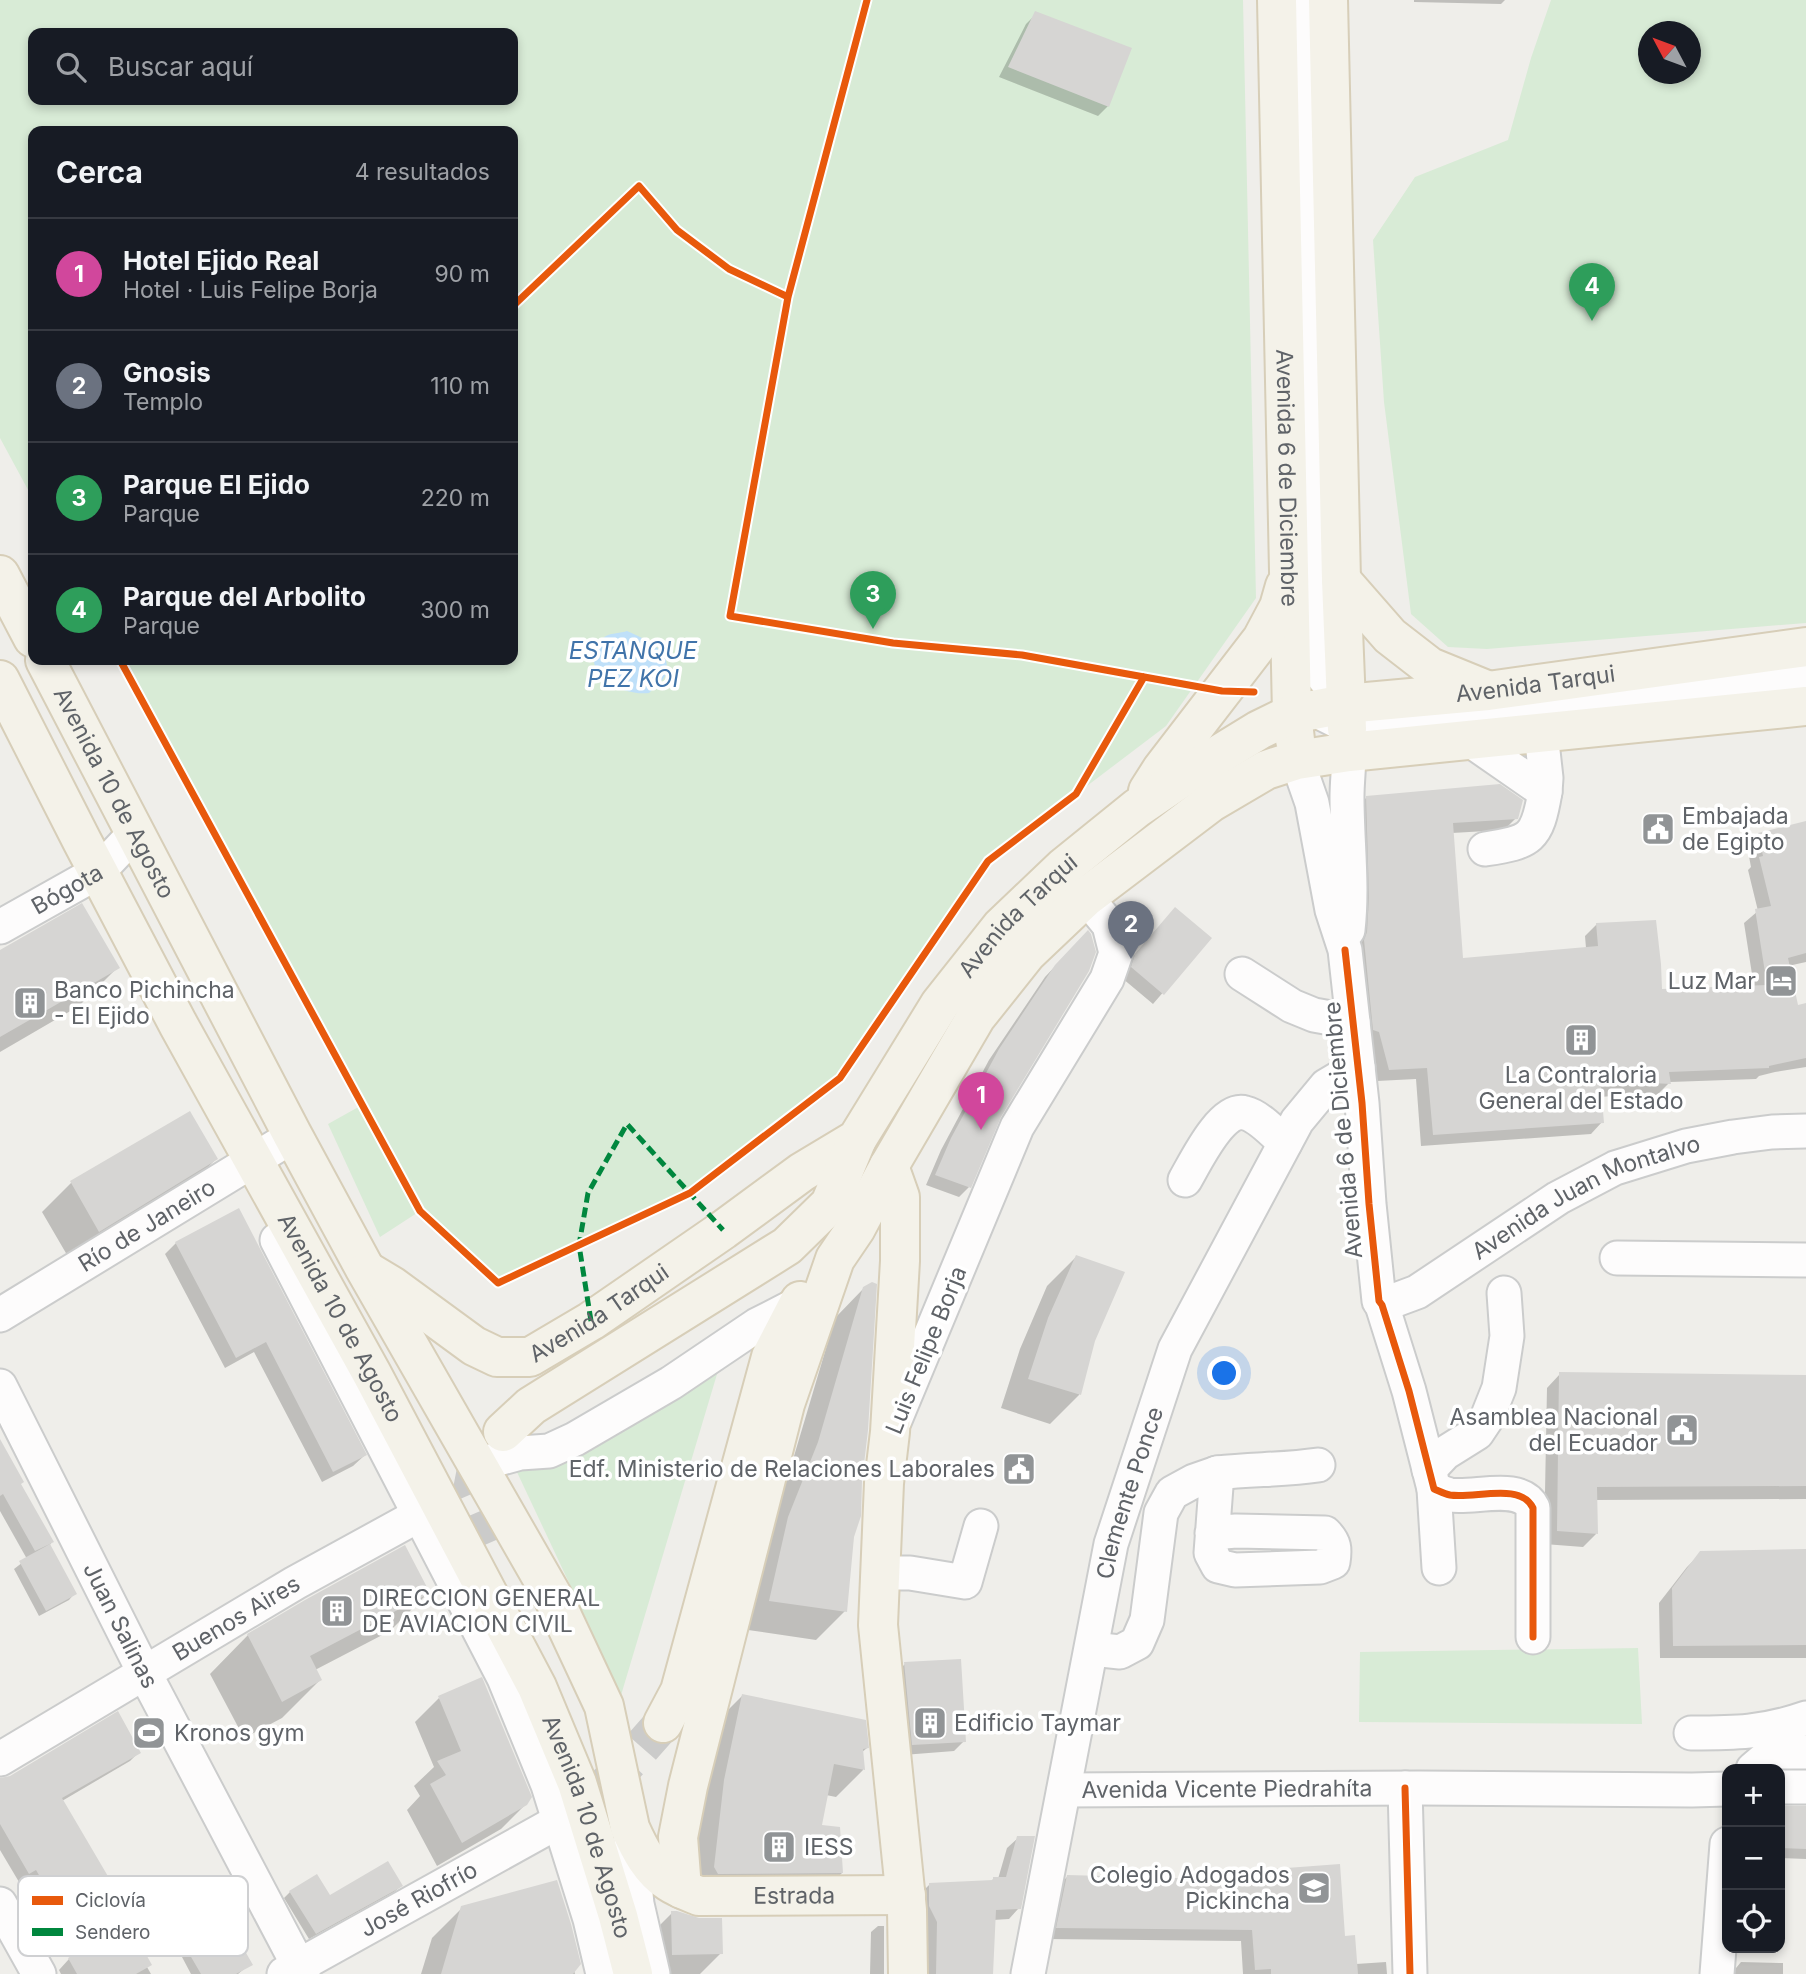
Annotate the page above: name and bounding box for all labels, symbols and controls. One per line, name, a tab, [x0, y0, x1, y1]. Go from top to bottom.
north arrow	[1638, 21, 1701, 84]
search box	[28, 28, 518, 105]
icon: search	[52, 48, 90, 86]
text: Buscar aquí	[108, 51, 253, 82]
text: Cerca	[56, 154, 143, 190]
text: 4 resultados	[355, 158, 490, 186]
text: Hotel Ejido Real	[123, 245, 319, 276]
text: 1	[74, 260, 84, 288]
text: 90 m	[435, 260, 490, 288]
pin: 4	[1569, 263, 1615, 321]
text: Hotel · Luis Felipe Borja	[123, 276, 378, 304]
street label: Avenida 6 de Diciembre	[1270, 349, 1304, 607]
text: Gnosis	[123, 357, 211, 388]
text: 2	[72, 372, 86, 400]
text: 110 m	[430, 372, 490, 400]
text: Templo	[123, 388, 203, 416]
text: Parque El Ejido	[123, 469, 310, 500]
text: 3	[72, 484, 86, 512]
text: 220 m	[421, 484, 490, 512]
text: Parque	[123, 500, 200, 528]
pin: 3	[850, 571, 896, 629]
text: Parque del Arbolito	[123, 581, 366, 612]
text: 4	[71, 596, 87, 624]
text: 300 m	[420, 596, 490, 624]
text: Parque	[123, 612, 200, 640]
water label: ESTANQUE PEZ KOI	[569, 636, 698, 693]
street label: Avenida Tarqui	[1454, 660, 1617, 708]
street label: Avenida 10 de Agosto	[48, 683, 181, 903]
place label: Embajada de Egipto	[1682, 802, 1789, 856]
public building icon: Embajada de Egipto	[1639, 810, 1677, 848]
street label: Avenida Tarqui	[952, 848, 1083, 983]
street label: Bógota	[27, 858, 108, 920]
pin: 2	[1108, 901, 1154, 959]
hotel icon: Luz Mar	[1762, 962, 1800, 1000]
place label: Luz Mar	[1668, 967, 1756, 995]
place label: Banco Pichincha - El Ejido	[54, 976, 235, 1030]
building icon: Banco Pichincha - El Ejido	[11, 984, 49, 1022]
street label: Avenida 6 de Diciembre	[1318, 1000, 1368, 1260]
building icon: La Contraloria General del Estado	[1562, 1021, 1600, 1059]
place label: La Contraloria General del Estado	[1478, 1061, 1684, 1115]
pin: 1	[958, 1072, 1004, 1130]
street label: Avenida Juan Montalvo	[1467, 1130, 1702, 1265]
street label: Río de Janeiro	[73, 1173, 220, 1278]
street label: Avenida 10 de Agosto	[272, 1208, 409, 1427]
street label: Avenida Tarqui	[524, 1258, 674, 1368]
street label: Luis Felipe Borja	[880, 1262, 972, 1438]
your location	[1207, 1356, 1241, 1390]
street label: Clemente Ponce	[1091, 1403, 1169, 1581]
place label: Asamblea Nacional del Ecuador	[1449, 1403, 1658, 1457]
public building icon: Asamblea Nacional del Ecuador	[1663, 1411, 1701, 1449]
public building icon: Edf. Ministerio de Relaciones Laborales	[1000, 1450, 1038, 1488]
place label: Edf. Ministerio de Relaciones Laborales	[569, 1455, 995, 1483]
street label: Juan Salinas	[77, 1558, 164, 1693]
street label: Buenos Aires	[167, 1569, 305, 1667]
place label: DIRECCION GENERAL DE AVIACION CIVIL	[362, 1584, 600, 1638]
building icon: DIRECCION GENERAL DE AVIACION CIVIL	[318, 1592, 356, 1630]
building icon: Edificio Taymar	[911, 1704, 949, 1742]
place label: Edificio Taymar	[954, 1709, 1121, 1737]
street label: Avenida 10 de Agosto	[536, 1711, 637, 1941]
sports icon: Kronos gym	[130, 1714, 168, 1752]
place label: Kronos gym	[174, 1719, 305, 1747]
map controls	[1722, 1764, 1785, 1953]
button: +	[1722, 1764, 1785, 1827]
street label: Avenida Vicente Piedrahíta	[1082, 1774, 1372, 1804]
button: −	[1722, 1827, 1785, 1890]
building icon: IESS	[760, 1828, 798, 1866]
place label: IESS	[804, 1833, 854, 1861]
street label: José Riofrío	[355, 1855, 482, 1943]
place label: Colegio Adogados Pickincha	[1090, 1861, 1290, 1915]
school or university icon: Colegio Adogados Pickincha	[1295, 1869, 1333, 1907]
legend	[18, 1876, 248, 1956]
street label: Estrada	[753, 1881, 835, 1910]
text: Ciclovía	[75, 1889, 146, 1912]
button: locate	[1722, 1890, 1785, 1953]
text: Sendero	[75, 1921, 150, 1944]

